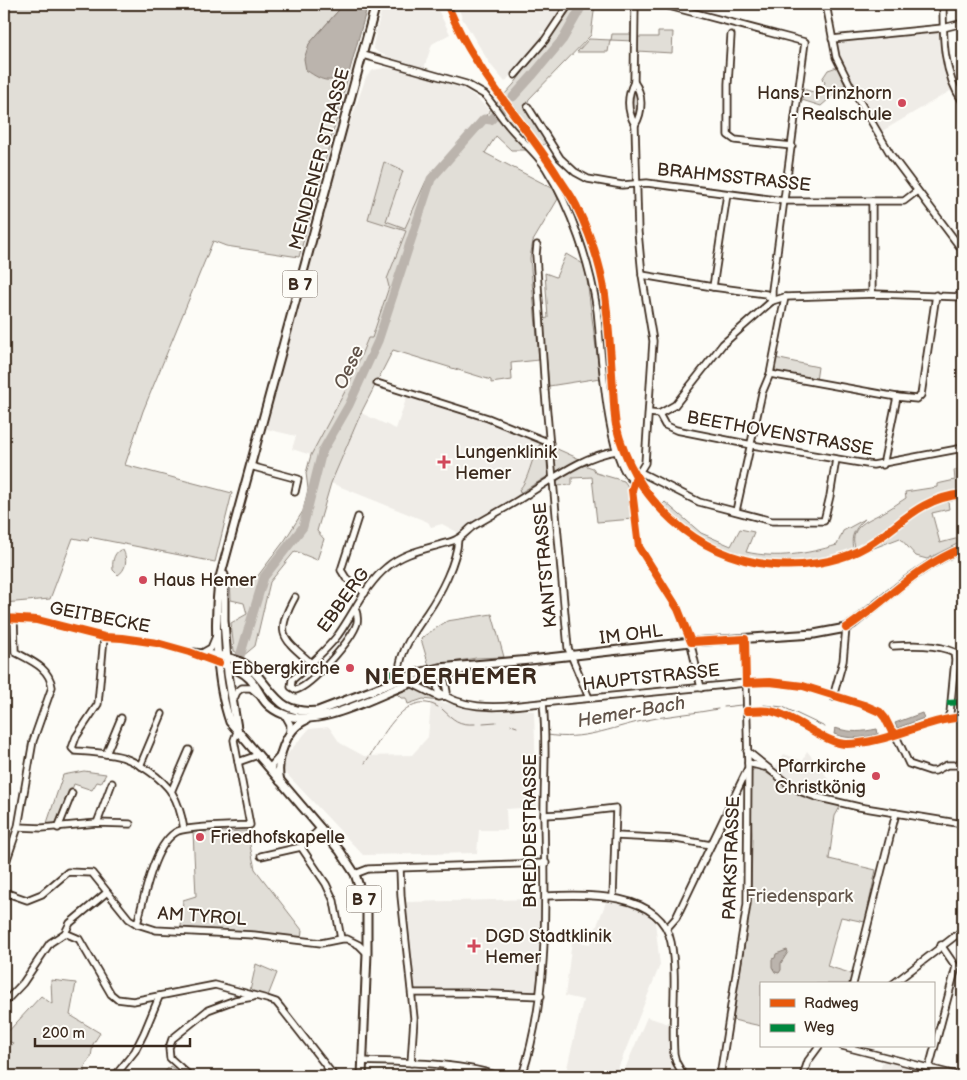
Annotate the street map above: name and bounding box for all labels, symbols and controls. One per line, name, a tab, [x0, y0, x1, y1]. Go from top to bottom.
street label: MENDENER STRASSE	[285, 66, 354, 252]
place label: Hans - Prinzhorn - Realschule	[757, 83, 892, 125]
marker: Hans - Prinzhorn - Realschule	[896, 97, 908, 109]
street label: BRAHMSSTRASSE	[656, 159, 812, 196]
road number: B 7	[282, 270, 318, 298]
water label: Oese	[329, 342, 370, 393]
street label: BEETHOVENSTRASSE	[685, 407, 875, 460]
place label: Lungenklinik Hemer	[455, 442, 557, 484]
marker: Lungenklinik Hemer	[437, 455, 451, 469]
street label: KANTSTRASSE	[530, 501, 561, 629]
street label: EBBERG	[313, 564, 374, 637]
place label: Haus Hemer	[153, 570, 257, 591]
marker: Haus Hemer	[137, 574, 149, 586]
street label: GEITBECKE	[48, 597, 152, 638]
street label: IM OHL	[598, 620, 664, 649]
place label: Ebbergkirche	[231, 658, 340, 679]
street label: HAUPTSTRASSE	[581, 660, 721, 695]
marker: Ebbergkirche	[344, 662, 356, 674]
district label: NIEDERHEMER	[365, 664, 537, 691]
water label: Hemer-Bach	[576, 692, 687, 733]
street label: BREDDESTRASSE	[520, 754, 541, 908]
place label: Pfarrkirche Christkönig	[775, 756, 866, 798]
marker: Pfarrkirche Christkönig	[870, 770, 882, 782]
street label: PARKSTRASSE	[719, 795, 744, 921]
place label: Friedhofskapelle	[210, 827, 345, 848]
marker: Friedhofskapelle	[194, 831, 206, 843]
road number: B 7	[346, 886, 382, 912]
park label: Friedenspark	[745, 886, 853, 907]
street label: AM TYROL	[157, 903, 248, 930]
place label: DGD Stadtklinik Hemer	[485, 926, 611, 968]
marker: DGD Stadtklinik Hemer	[467, 939, 481, 953]
legend	[760, 982, 934, 1048]
text: Radweg	[804, 994, 859, 1013]
scale bar	[35, 1015, 190, 1047]
text: Weg	[804, 1018, 834, 1037]
text: 200 m	[42, 1024, 85, 1043]

